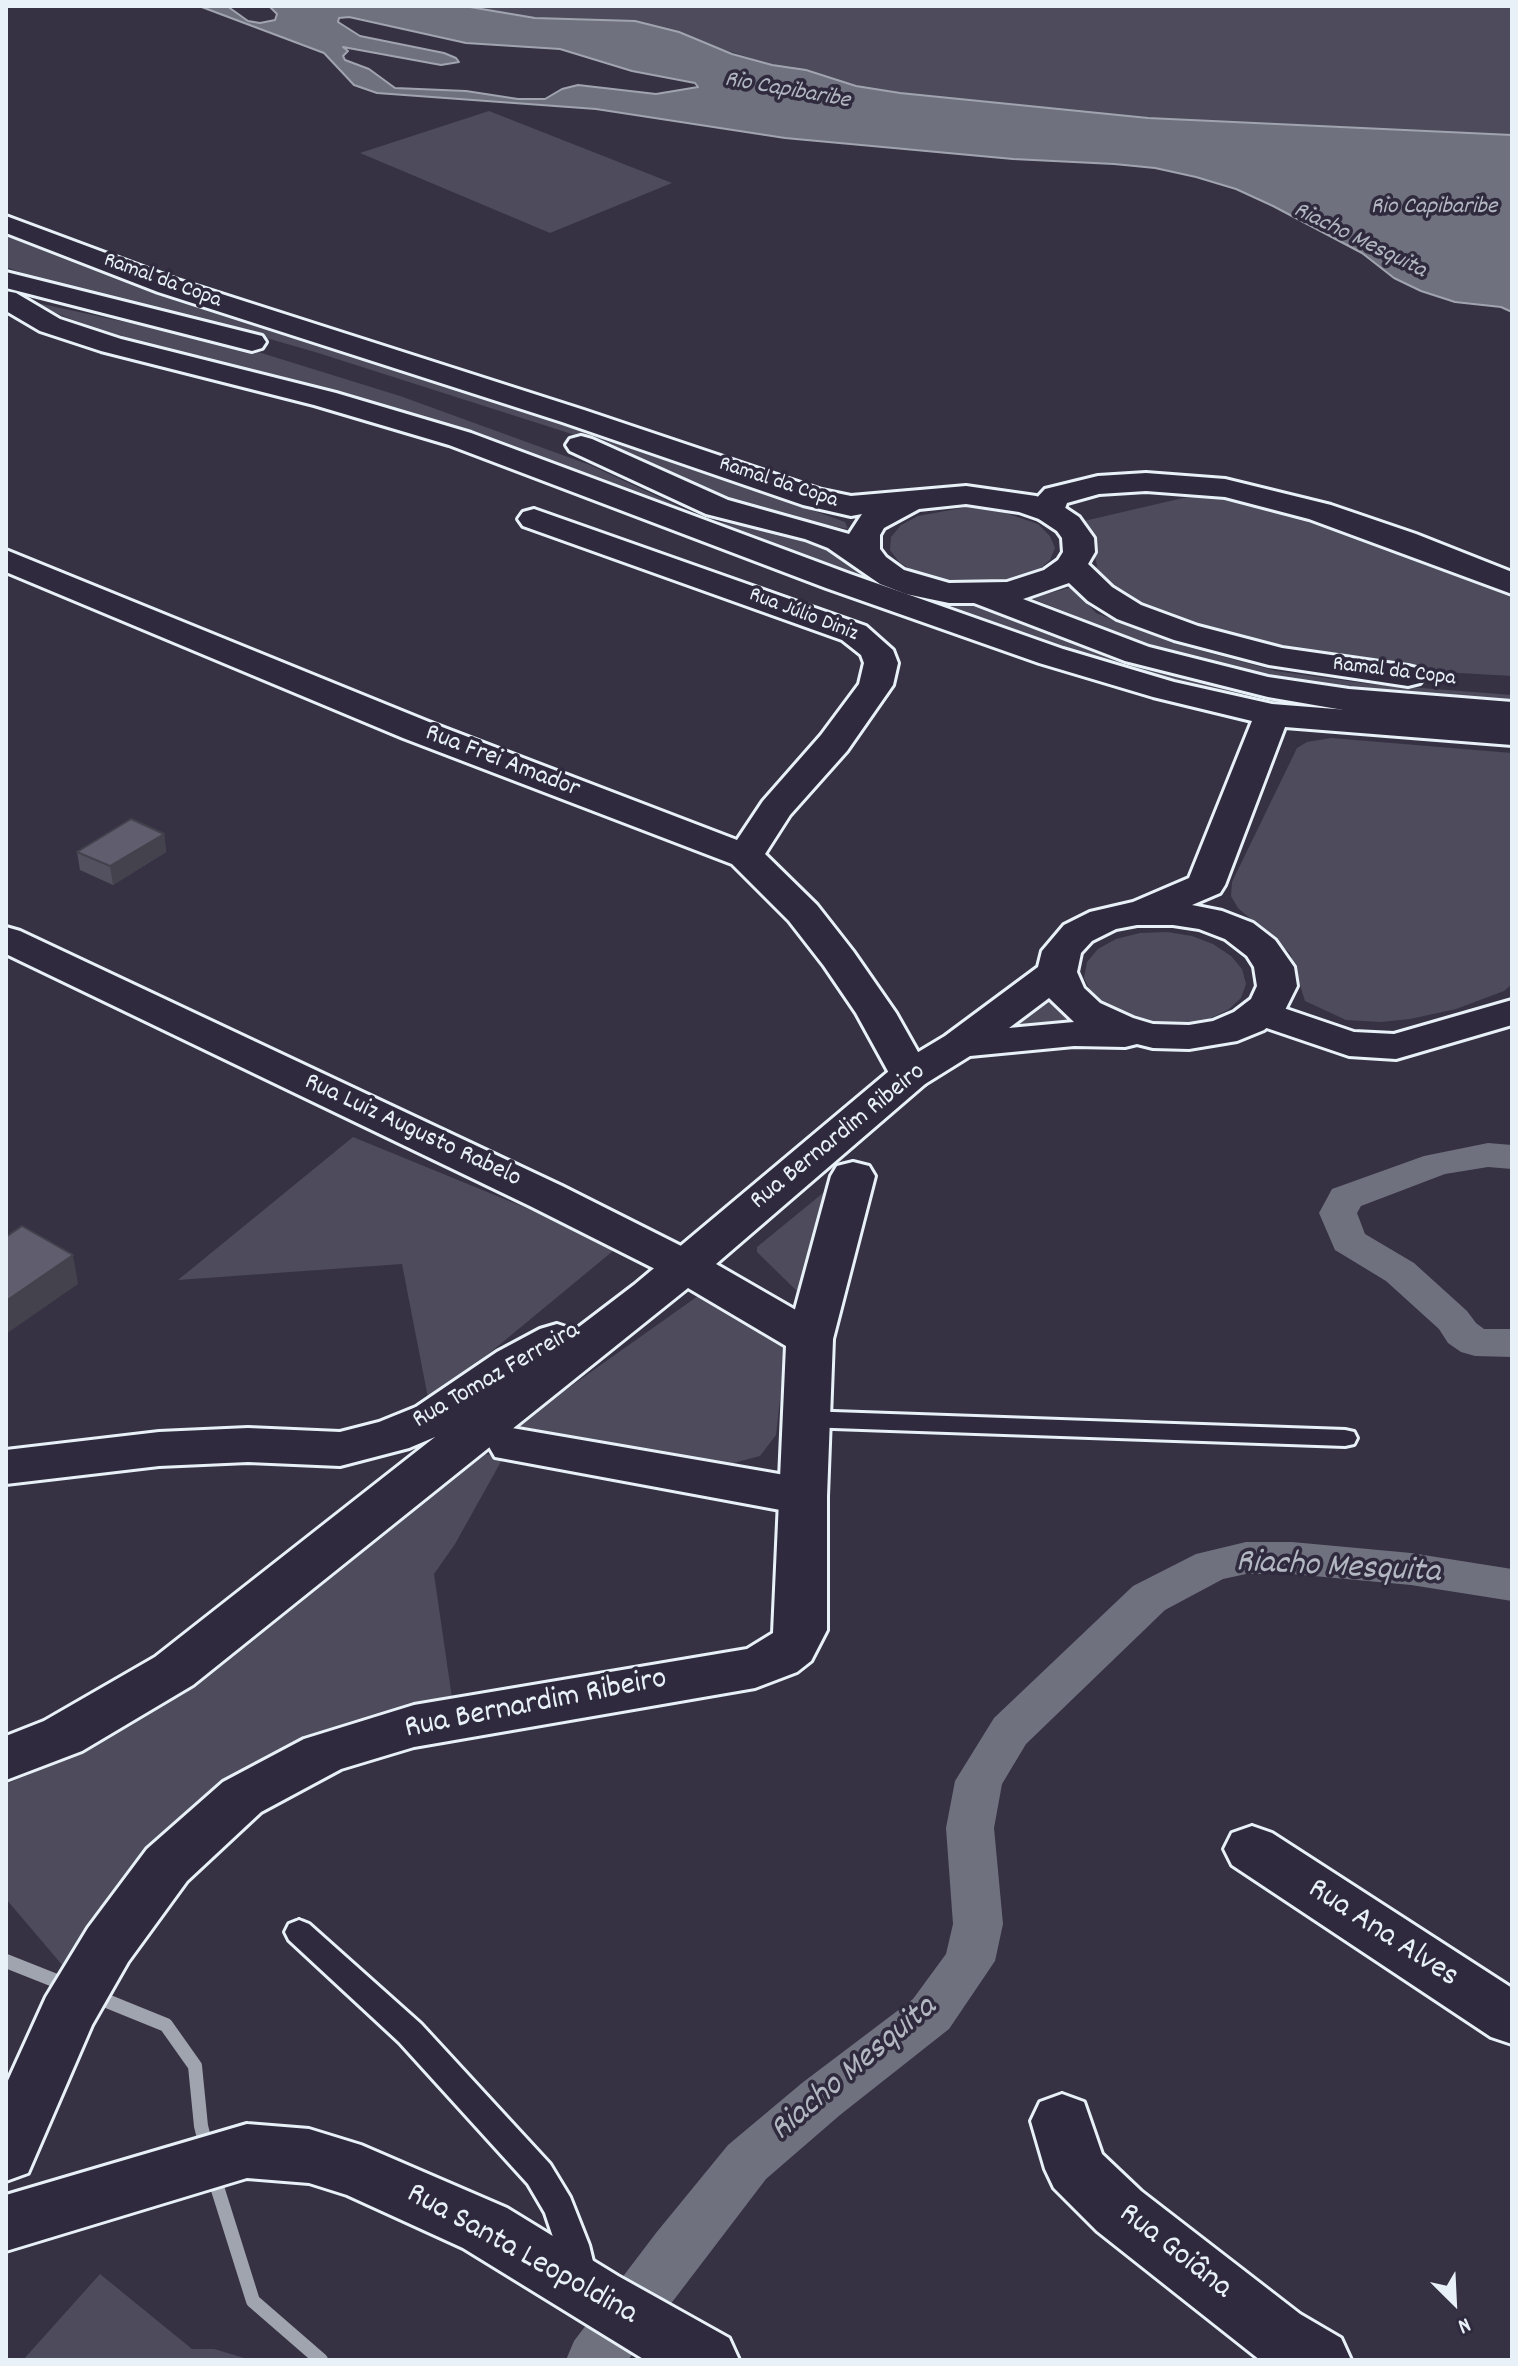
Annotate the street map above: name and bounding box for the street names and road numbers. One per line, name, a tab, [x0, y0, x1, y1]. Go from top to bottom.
street label: Ramal da Copa	[99, 248, 225, 316]
street label: Ramal da Copa	[715, 452, 841, 516]
street label: Rua Júlio Diniz	[745, 583, 861, 649]
street label: Ramal da Copa	[1331, 652, 1457, 694]
street label: Rua Frei Amador	[420, 719, 584, 807]
street label: Rua Bernardim Ribeiro	[745, 1058, 933, 1218]
street label: Rua Luiz Augusto Rabelo	[299, 1068, 525, 1196]
street label: Rua Tomaz Ferreira	[408, 1317, 586, 1437]
street label: Rua Bernardim Ribeiro	[402, 1662, 670, 1750]
street label: Rua Ana Alves	[1299, 1872, 1465, 1998]
street label: Rua Santa Leopoldina	[399, 2177, 643, 2335]
street label: Rua Goiâna	[1109, 2197, 1239, 2309]

